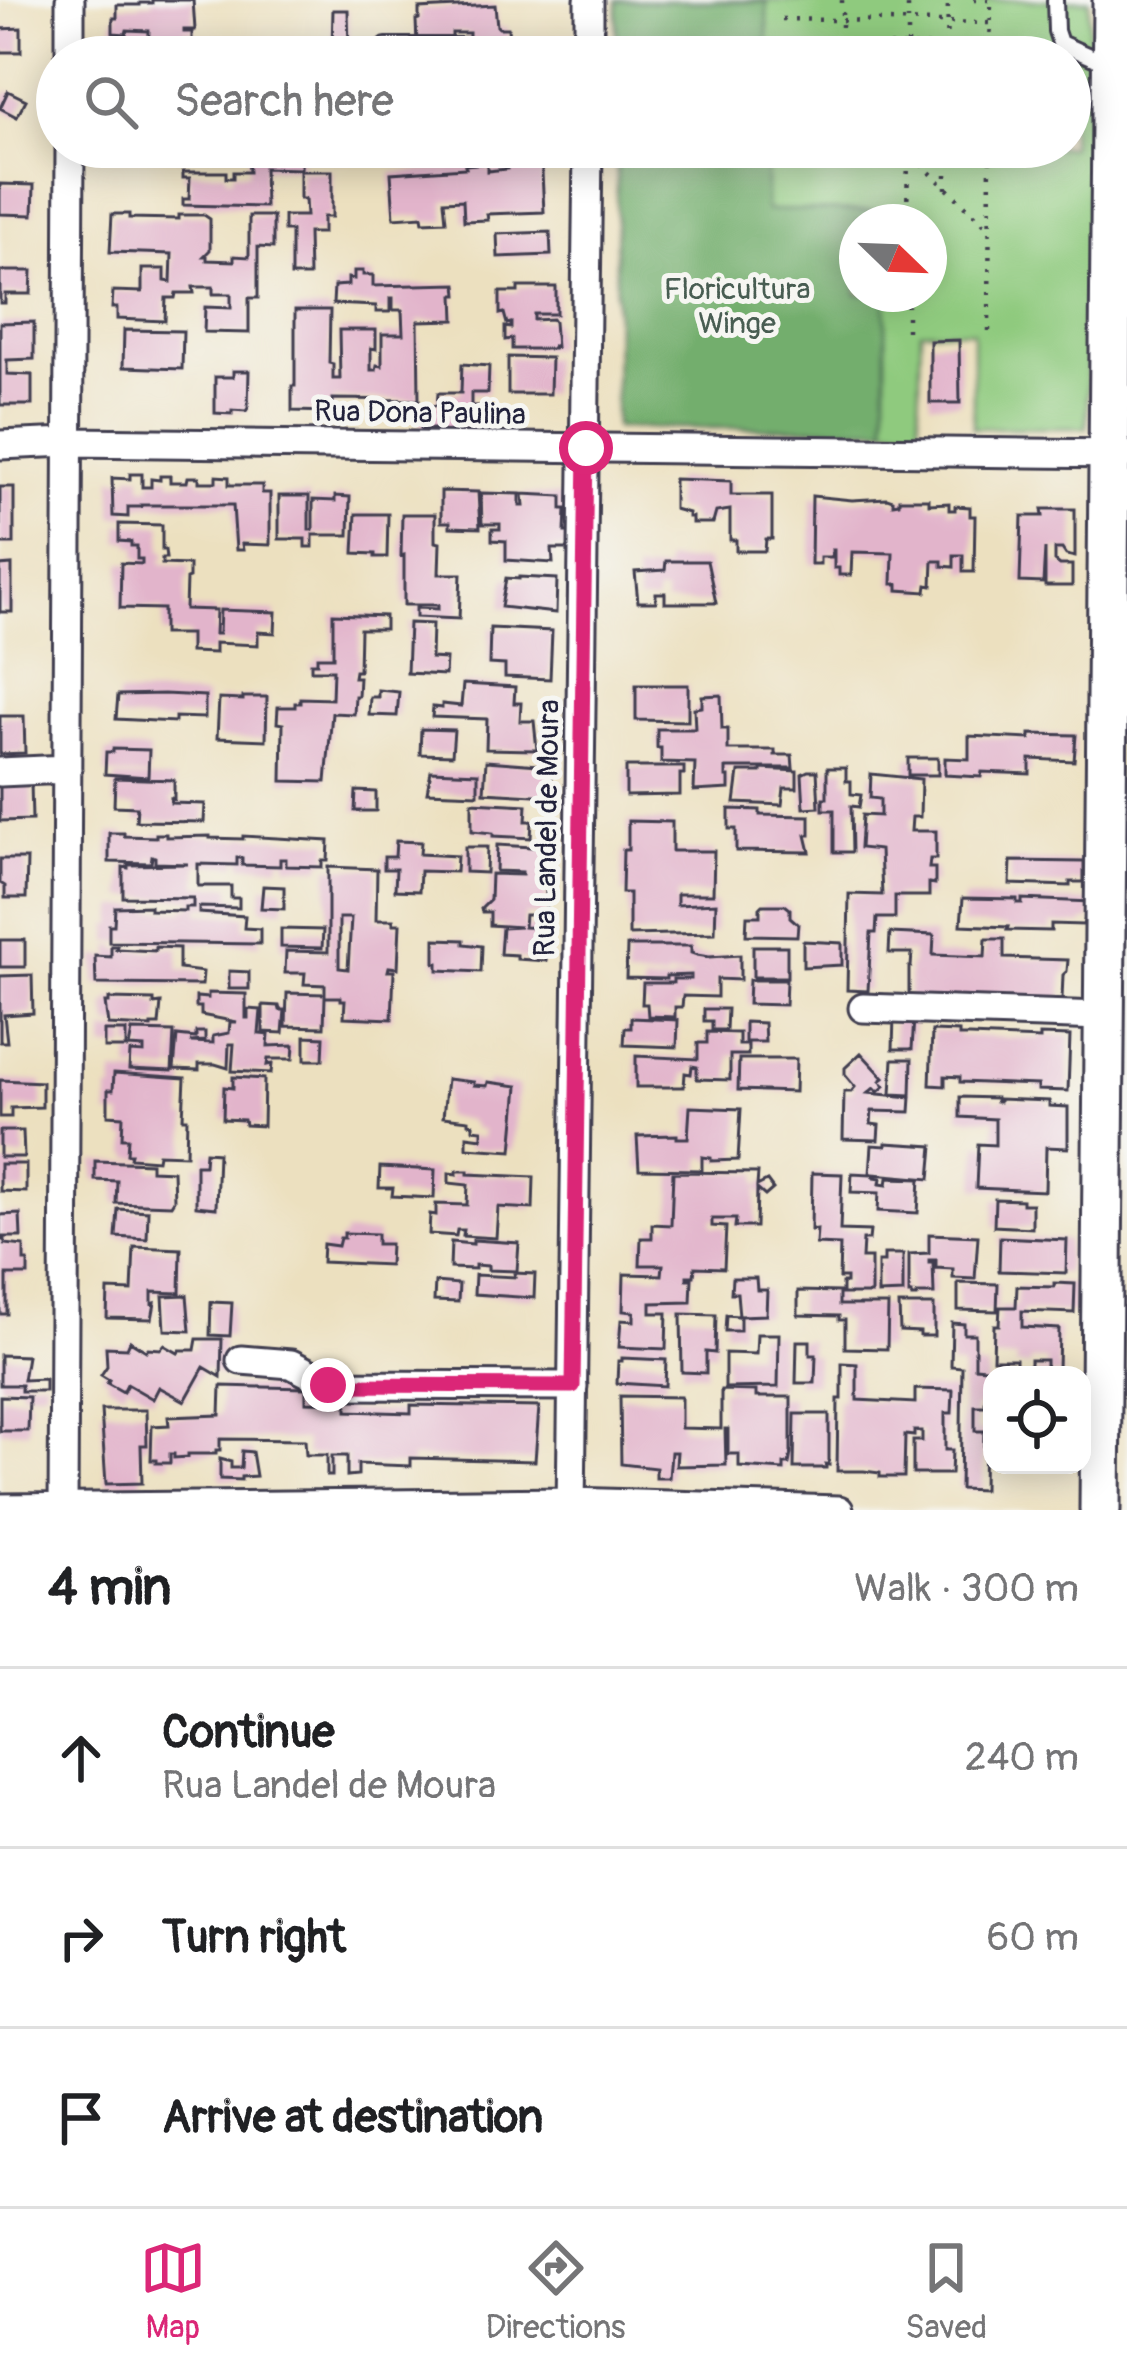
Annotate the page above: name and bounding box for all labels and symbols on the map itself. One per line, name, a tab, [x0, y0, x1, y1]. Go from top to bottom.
north arrow	[839, 204, 947, 312]
park label: Floricultura Winge	[664, 271, 810, 342]
street label: Rua Dona Paulina	[314, 393, 526, 433]
route start	[559, 421, 613, 475]
street label: Rua Landel de Moura	[526, 699, 568, 957]
route end	[301, 1358, 355, 1412]

